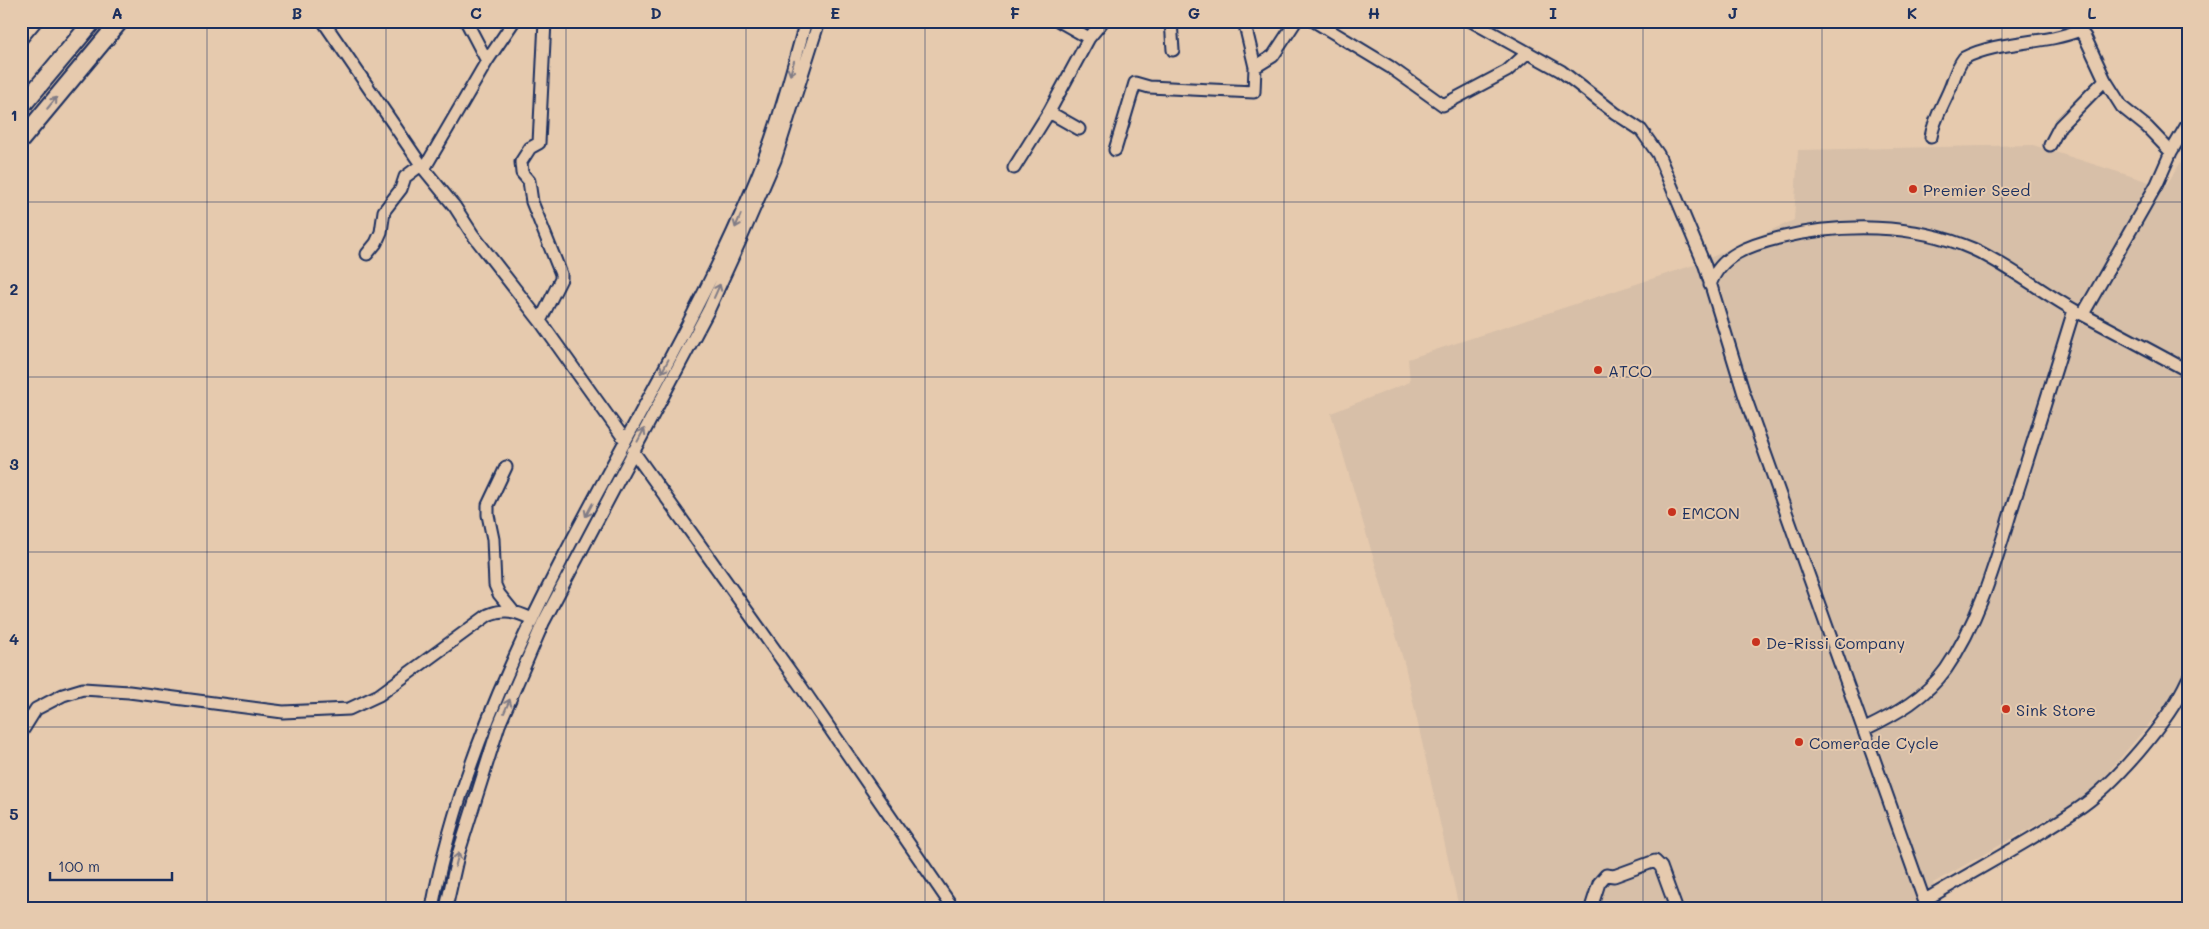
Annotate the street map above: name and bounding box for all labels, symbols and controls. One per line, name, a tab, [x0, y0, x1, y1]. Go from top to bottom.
text: A	[111, 2, 123, 23]
text: B	[292, 2, 302, 23]
text: C	[470, 2, 482, 23]
text: D	[650, 2, 662, 23]
text: E	[830, 2, 840, 23]
text: F	[1010, 2, 1020, 23]
text: G	[1188, 2, 1200, 23]
text: H	[1368, 2, 1380, 23]
text: I	[1549, 2, 1557, 23]
text: J	[1728, 2, 1738, 23]
text: K	[1907, 2, 1917, 23]
text: L	[2087, 2, 2097, 23]
one-way arrow	[787, 60, 797, 76]
one-way arrow	[47, 97, 58, 110]
text: 1	[10, 104, 18, 125]
place label: Premier Seed	[1923, 179, 2030, 200]
marker: Premier Seed	[1907, 183, 1919, 195]
one-way arrow	[732, 213, 742, 228]
text: 2	[10, 278, 19, 299]
one-way arrow	[713, 284, 723, 299]
one-way arrow	[659, 358, 669, 373]
place label: ATCO	[1608, 360, 1652, 381]
marker: ATCO	[1592, 364, 1604, 376]
one-way arrow	[637, 428, 647, 443]
text: 3	[9, 453, 19, 474]
one-way arrow	[583, 502, 593, 516]
place label: EMCON	[1682, 502, 1740, 523]
marker: EMCON	[1666, 506, 1678, 518]
text: 4	[9, 628, 19, 649]
place label: De-Rissi Company	[1766, 632, 1905, 653]
marker: De-Rissi Company	[1750, 636, 1762, 648]
one-way arrow	[502, 699, 512, 714]
place label: Sink Store	[2016, 699, 2096, 720]
marker: Sink Store	[2000, 703, 2012, 715]
place label: Comerade Cycle	[1809, 732, 1939, 753]
marker: Comerade Cycle	[1793, 736, 1805, 748]
text: 5	[9, 803, 19, 824]
scale bar	[50, 849, 172, 881]
one-way arrow	[453, 853, 462, 869]
text: 100 m	[58, 856, 100, 876]

